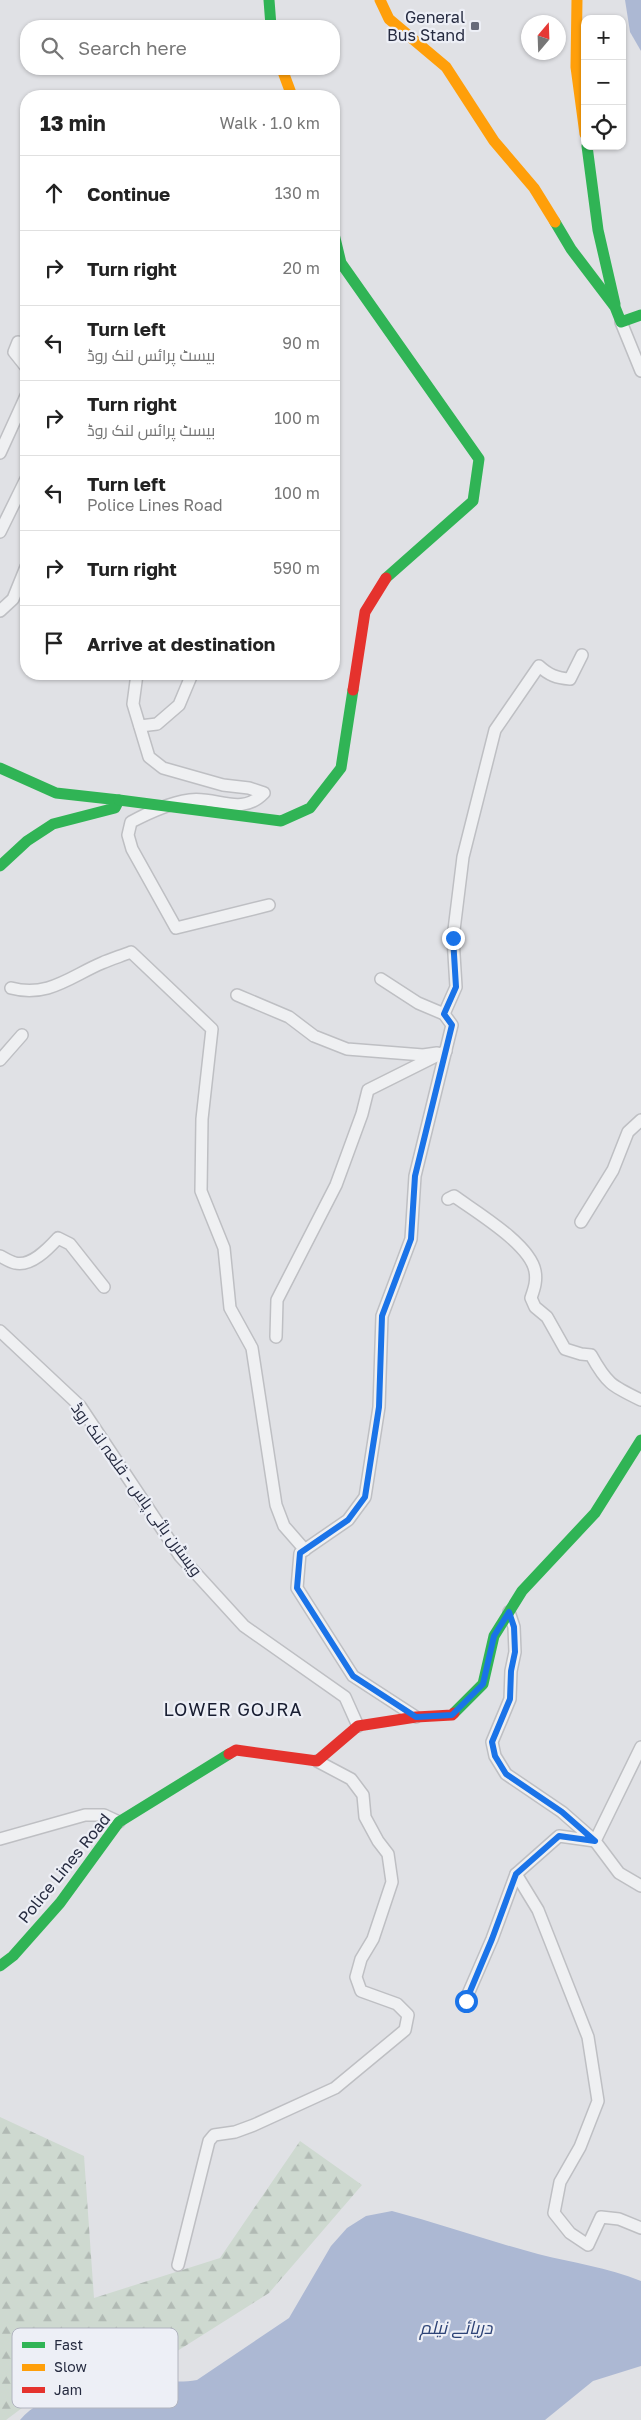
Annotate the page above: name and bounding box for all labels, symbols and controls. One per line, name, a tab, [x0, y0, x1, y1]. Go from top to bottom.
place label: General Bus Stand	[387, 7, 465, 45]
north arrow	[521, 15, 566, 60]
map controls	[581, 15, 626, 150]
button: +	[581, 15, 626, 60]
search box	[20, 20, 340, 75]
marker: General Bus Stand	[469, 20, 481, 32]
icon: search	[38, 34, 66, 62]
text: Search here	[78, 36, 187, 59]
button: −	[581, 60, 626, 105]
button: locate	[581, 105, 626, 150]
text: 13 min	[40, 110, 106, 136]
text: Walk · 1.0 km	[220, 113, 320, 133]
icon: ahead	[40, 179, 68, 207]
text: Continue	[87, 182, 170, 205]
text: 130 m	[275, 183, 320, 203]
icon: right	[40, 254, 68, 282]
text: Turn right	[87, 257, 177, 280]
text: 20 m	[283, 258, 320, 278]
text: Turn left	[87, 317, 166, 340]
icon: left	[40, 329, 68, 357]
text: 90 m	[282, 333, 320, 353]
text: بیسٹ پرائس لنک روڈ	[87, 345, 215, 365]
text: Turn right	[87, 392, 177, 415]
icon: right	[40, 404, 68, 432]
text: 100 m	[274, 408, 320, 428]
text: بیسٹ پرائس لنک روڈ	[87, 420, 215, 440]
text: Turn left	[87, 472, 166, 495]
icon: left	[40, 479, 68, 507]
text: 100 m	[274, 483, 320, 503]
text: Police Lines Road	[87, 495, 223, 515]
icon: right	[40, 554, 68, 582]
text: Turn right	[87, 557, 177, 580]
text: 590 m	[273, 558, 320, 578]
icon: arrive	[40, 629, 68, 657]
text: Arrive at destination	[87, 632, 275, 655]
route end	[442, 927, 465, 950]
street label: ویسٹرن بائی پاس - قلعہ لنک روڈ	[66, 1398, 207, 1581]
district label: LOWER GOJRA	[164, 1698, 302, 1720]
street label: Police Lines Road	[14, 1809, 114, 1927]
route start	[455, 1990, 478, 2013]
water label: دریائے نیلم	[418, 2316, 494, 2340]
legend	[12, 2328, 178, 2408]
text: Fast	[54, 2336, 83, 2353]
text: Slow	[54, 2358, 87, 2375]
text: Jam	[54, 2381, 82, 2398]

